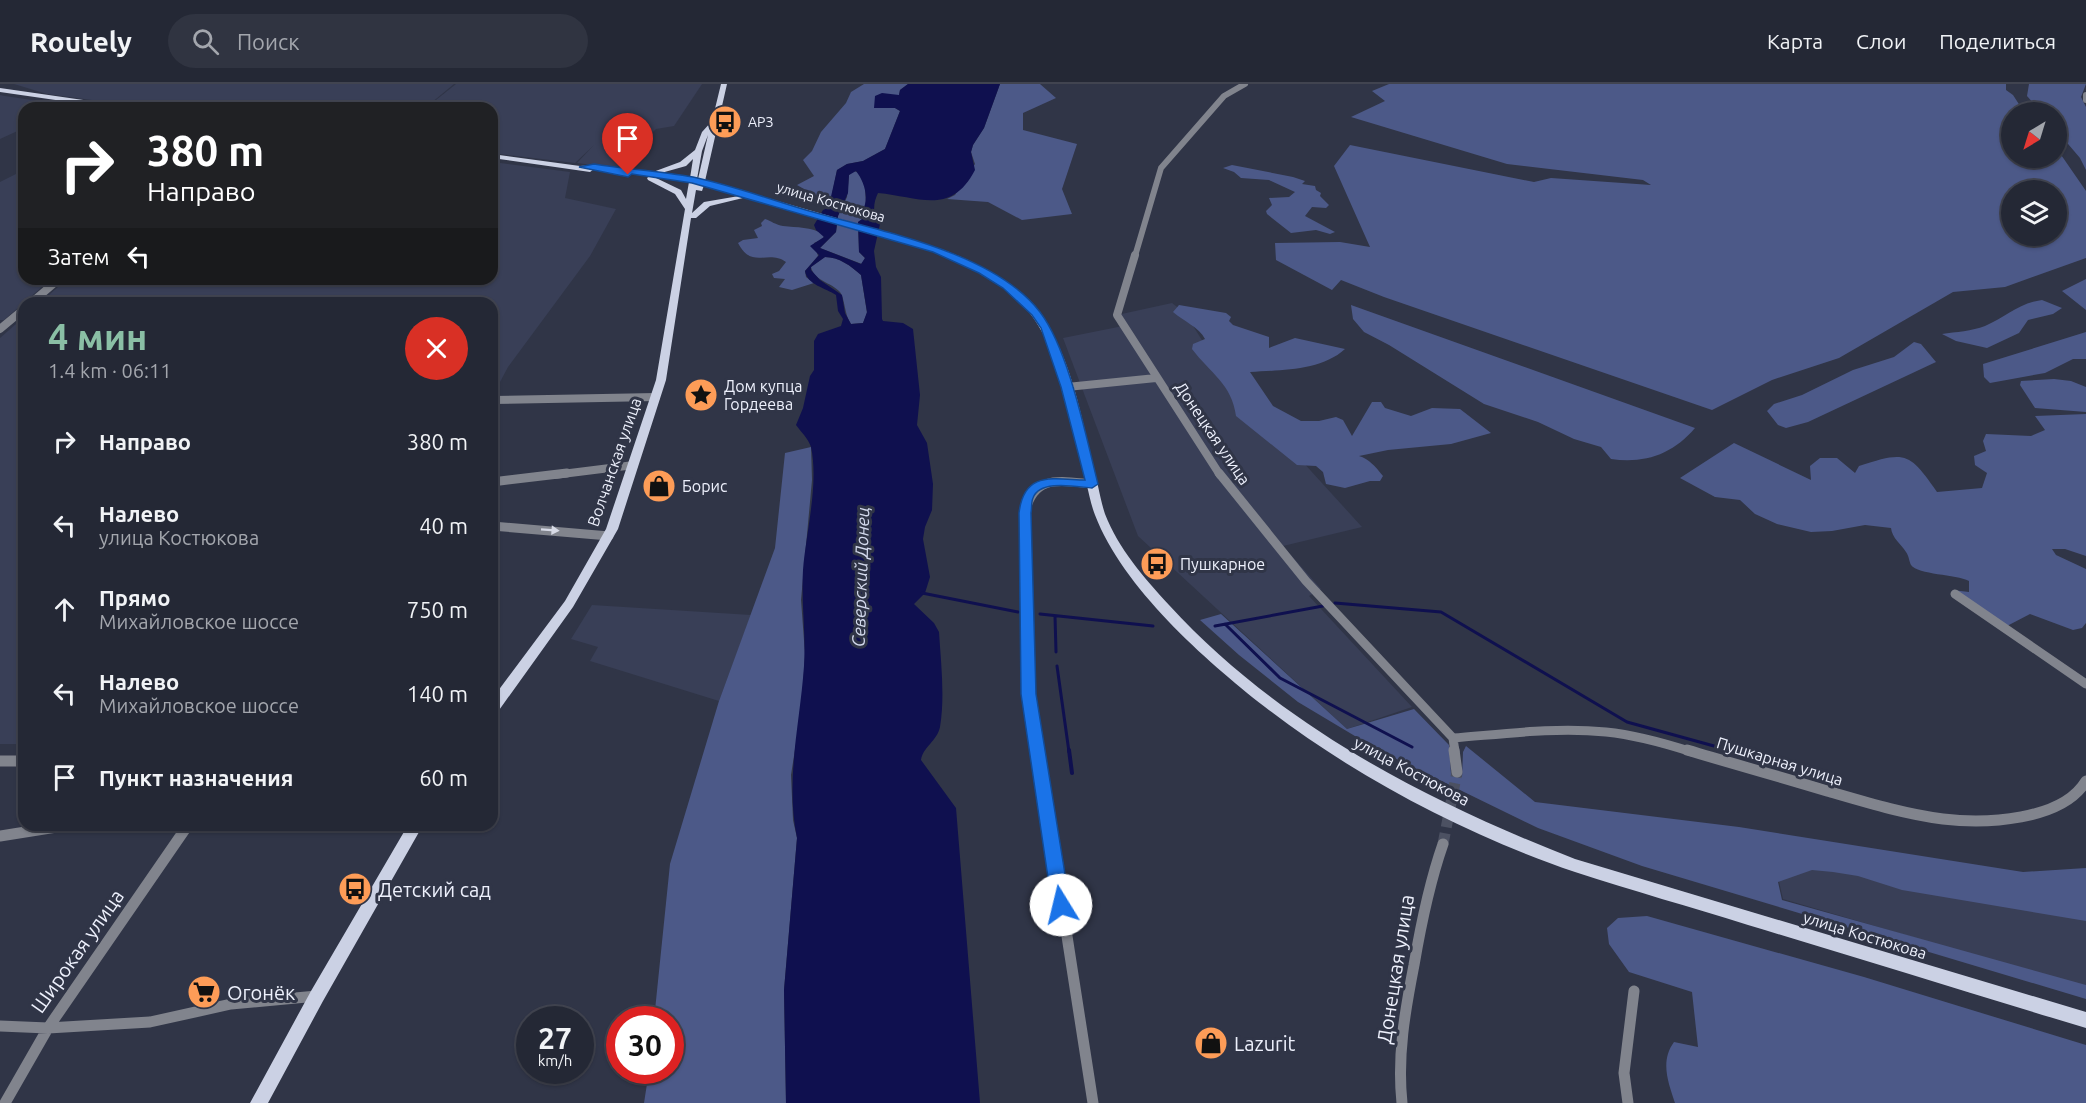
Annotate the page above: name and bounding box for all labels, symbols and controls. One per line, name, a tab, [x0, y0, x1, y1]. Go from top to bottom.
search box	[168, 14, 588, 68]
icon: search	[189, 25, 222, 58]
text: Routely	[30, 26, 132, 57]
text: Поиск	[237, 29, 300, 54]
text: Карта	[1767, 29, 1823, 53]
text: Слои	[1856, 29, 1906, 53]
text: Поделиться	[1939, 29, 2056, 53]
north arrow	[2001, 102, 2067, 168]
map controls	[2001, 102, 2067, 246]
bus stop icon: АРЗ	[707, 104, 743, 140]
pin	[602, 113, 653, 175]
place label: АРЗ	[748, 114, 773, 130]
icon: arrive	[611, 122, 644, 155]
icon: right	[48, 126, 126, 204]
text: 380 m	[147, 127, 264, 174]
text: Направо	[147, 176, 256, 206]
street label: улица Костюкова	[775, 179, 887, 225]
button: layers	[2001, 180, 2067, 246]
icon: left	[122, 240, 155, 273]
text: Затем	[48, 244, 110, 269]
text: 4 мин	[48, 316, 147, 357]
button: close	[405, 317, 468, 380]
text: 1.4 km · 06:11	[48, 359, 172, 382]
place icon: Дом купца Гордеева	[683, 377, 719, 413]
place label: Дом купца Гордеева	[724, 377, 803, 413]
street label: Донецкая улица	[1172, 378, 1254, 488]
street label: Волчанская улица	[584, 395, 644, 529]
icon: right	[48, 425, 81, 458]
text: Направо	[99, 429, 191, 454]
text: 380 m	[407, 429, 468, 454]
shop icon: Борис	[641, 468, 677, 504]
place label: Борис	[682, 477, 728, 495]
text: Налево	[99, 501, 179, 526]
water label: Северский Донец	[848, 507, 872, 647]
icon: left	[48, 509, 81, 542]
text: 40 m	[419, 513, 468, 538]
one-way arrow	[541, 525, 560, 534]
text: улица Костюкова	[99, 526, 259, 549]
bus stop icon: Пушкарное	[1139, 546, 1175, 582]
place label: Пушкарное	[1180, 555, 1265, 573]
text: Прямо	[99, 585, 170, 610]
icon: ahead	[48, 593, 81, 626]
text: 750 m	[407, 597, 468, 622]
text: Михайловское шоссе	[99, 610, 299, 633]
text: Налево	[99, 669, 179, 694]
icon: left	[48, 677, 81, 710]
text: 140 m	[407, 681, 468, 706]
text: Михайловское шоссе	[99, 694, 299, 717]
street label: улица Костюкова	[1351, 733, 1473, 809]
street label: Пушкарная улица	[1715, 733, 1845, 789]
icon: arrive	[48, 761, 81, 794]
text: Пункт назначения	[99, 765, 293, 790]
text: 60 m	[419, 765, 468, 790]
bus stop icon: Детский сад	[337, 871, 373, 907]
position arrow	[1029, 873, 1093, 937]
place label: Детский сад	[378, 878, 491, 901]
street label: Широкая улица	[26, 885, 128, 1017]
street label: Донецкая улица	[1372, 893, 1418, 1045]
street label: улица Костюкова	[1801, 908, 1929, 962]
supermarket icon: Огонёк	[186, 974, 222, 1010]
place label: Огонёк	[227, 981, 295, 1004]
speed limit sign: 30	[606, 1006, 684, 1084]
text: 27	[538, 1021, 572, 1055]
shop icon: Lazurit	[1193, 1025, 1229, 1061]
place label: Lazurit	[1234, 1032, 1296, 1055]
text: km/h	[538, 1052, 572, 1069]

